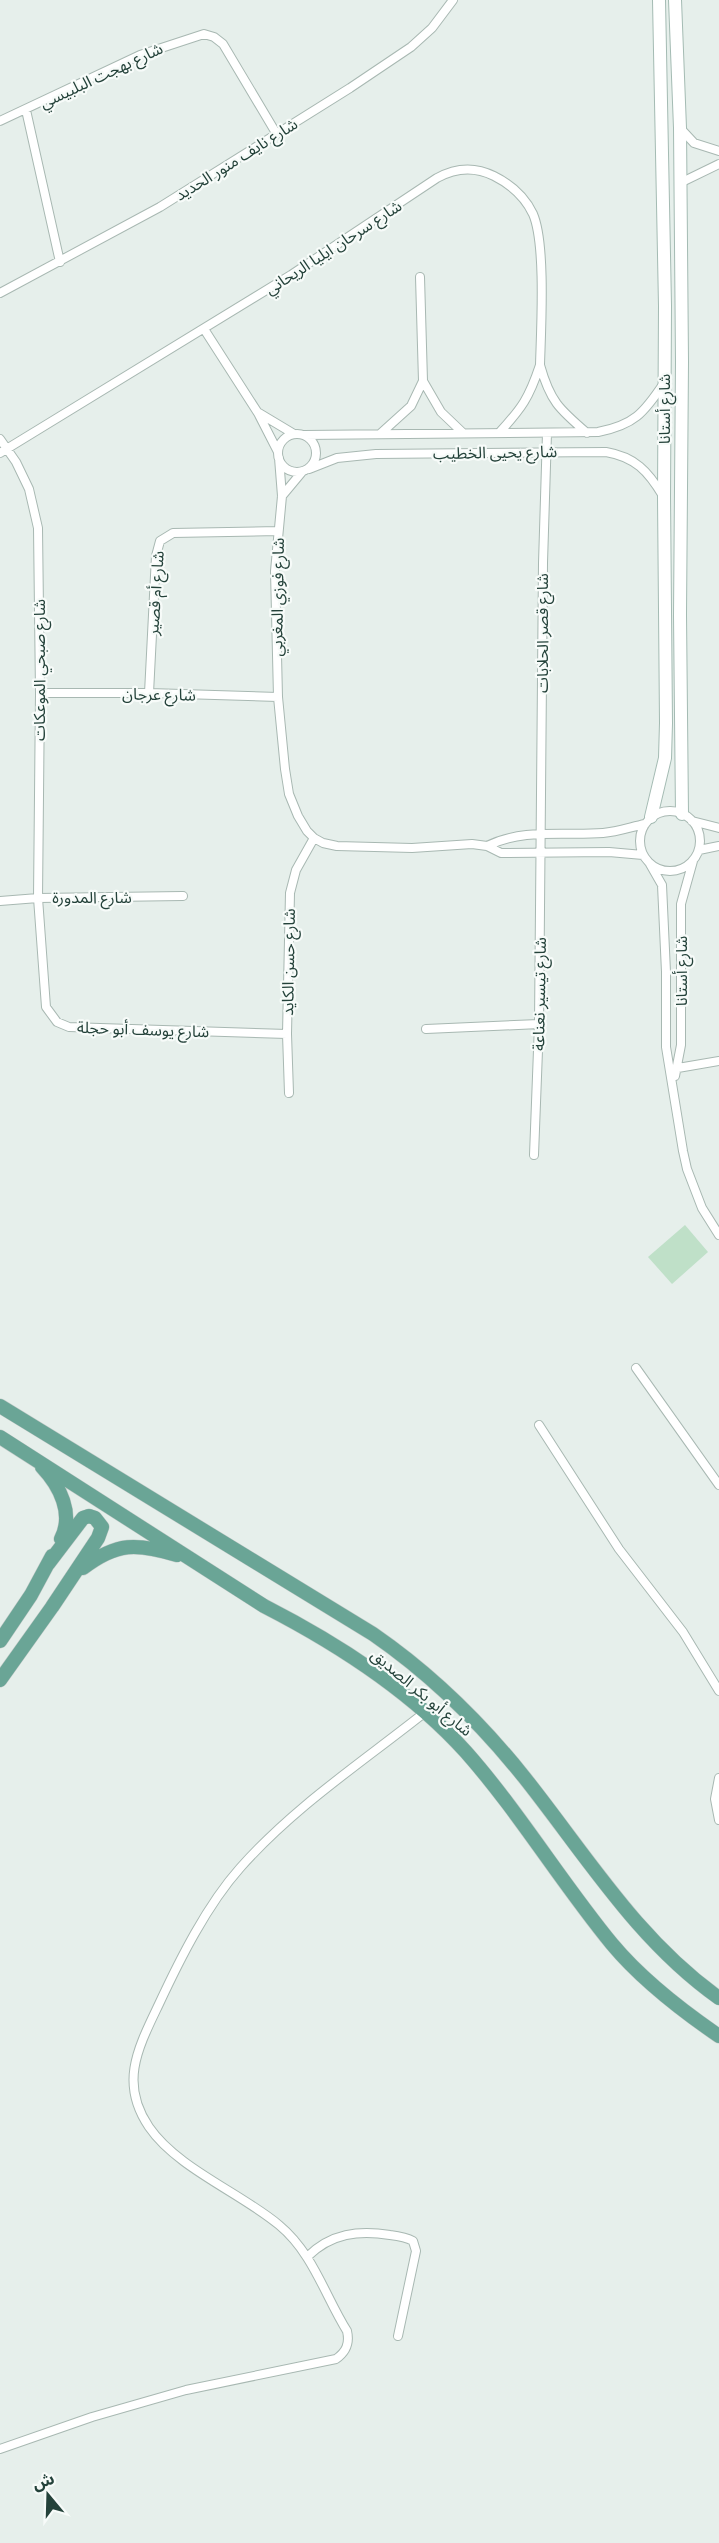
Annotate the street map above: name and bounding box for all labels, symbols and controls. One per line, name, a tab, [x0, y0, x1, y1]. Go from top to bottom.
street label: شارع بهجت البلبيسي	[36, 37, 167, 115]
street label: شارع نايف منور الحديد	[170, 112, 303, 207]
street label: شارع سرحان ايليا الريحاني	[260, 194, 407, 301]
street label: شارع أستانا	[653, 374, 677, 444]
street label: شارع يحيى الخطيب	[433, 440, 557, 466]
street label: شارع فوزي المغربي	[265, 537, 291, 657]
street label: شارع أم قصير	[141, 550, 171, 637]
street label: شارع قصر الحلابات	[531, 573, 555, 693]
street label: شارع صبحي الموعكات	[28, 599, 52, 741]
street label: شارع عرجان	[122, 682, 196, 708]
street label: شارع المدورة	[52, 886, 132, 910]
street label: شارع حسن الكايد	[276, 908, 302, 1016]
street label: شارع أستانا	[670, 936, 694, 1006]
street label: شارع تيسير نعناعة	[527, 937, 553, 1051]
street label: شارع يوسف أبو حجلة	[76, 1016, 210, 1044]
street label: شارع أبو بكر الصديق	[365, 1643, 477, 1742]
north arrow	[18, 2465, 78, 2525]
text: ش	[29, 2467, 57, 2495]

